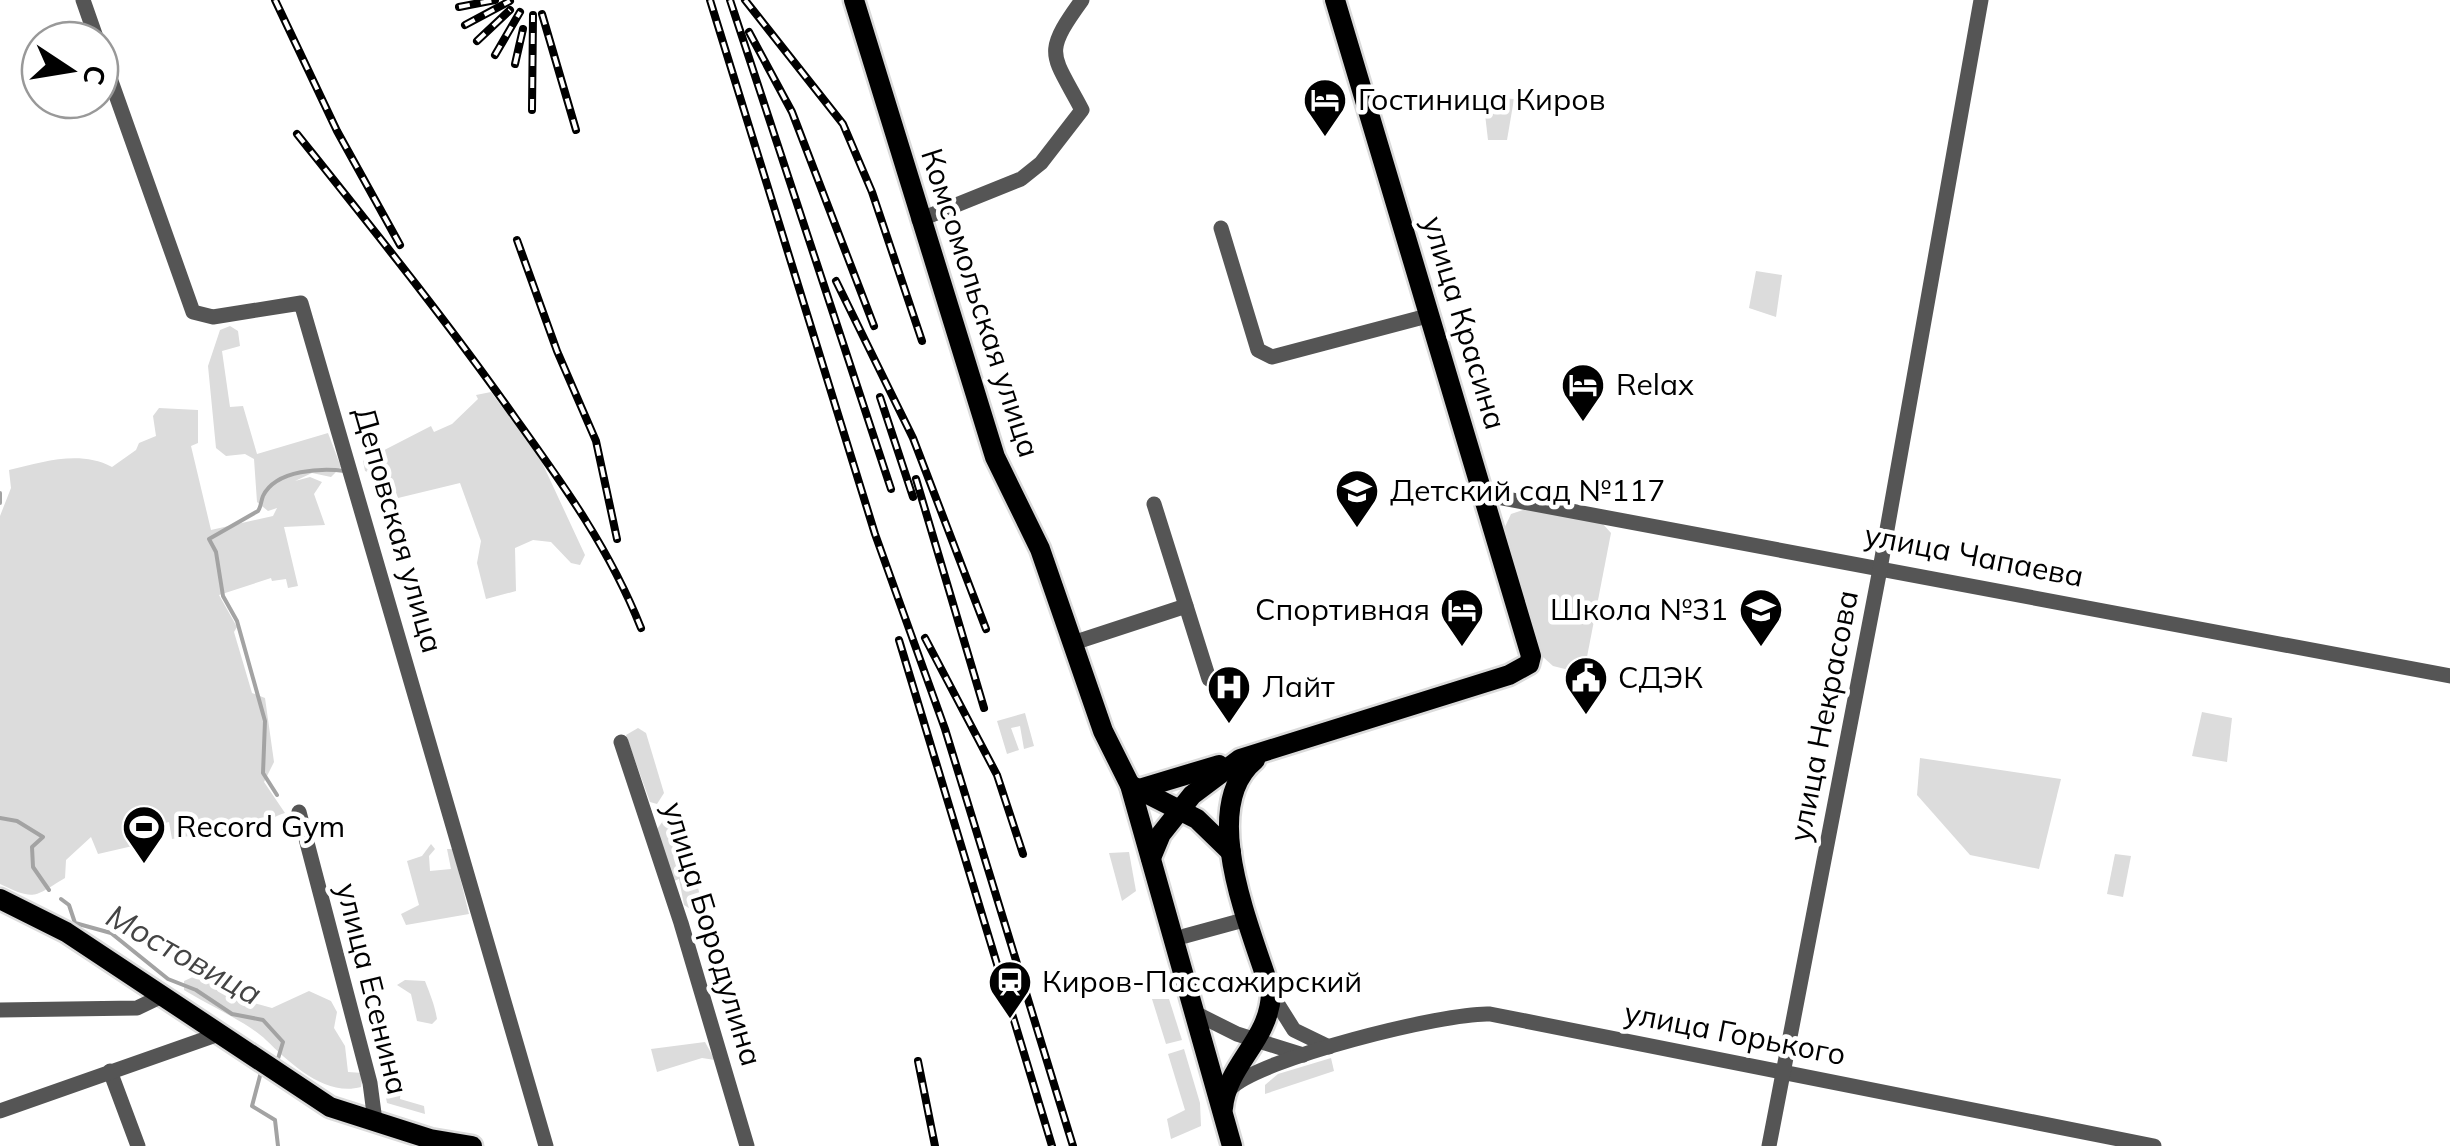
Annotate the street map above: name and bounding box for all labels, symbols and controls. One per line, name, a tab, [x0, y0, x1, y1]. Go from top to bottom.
north arrow	[20, 20, 120, 120]
text: С	[76, 62, 114, 88]
hotel icon: Гостиница Киров	[1302, 77, 1348, 138]
place label: Гостиница Киров	[1358, 80, 1605, 118]
street label: Комсомольская улица	[913, 143, 1049, 462]
street label: улица Красина	[1415, 212, 1515, 434]
hotel icon: Relax	[1560, 362, 1606, 423]
place label: Relax	[1616, 365, 1694, 403]
street label: Деповская улица	[346, 402, 452, 657]
school or university icon: Детский сад №117	[1334, 468, 1380, 529]
place label: Детский сад №117	[1390, 471, 1665, 509]
street label: улица Чапаева	[1862, 515, 2087, 595]
hotel icon: Спортивная	[1439, 587, 1485, 648]
school or university icon: Школа №31	[1738, 587, 1784, 648]
street label: улица Некрасова	[1780, 587, 1866, 845]
place label: Спортивная	[1255, 590, 1430, 628]
place label: Школа №31	[1550, 590, 1728, 628]
public building icon: СДЭК	[1563, 655, 1609, 716]
place label: СДЭК	[1618, 658, 1703, 696]
hospital icon: Лайт	[1206, 664, 1252, 725]
place label: Лайт	[1262, 667, 1335, 705]
street label: улица Бородулина	[655, 797, 771, 1070]
sports icon: Record Gym	[121, 804, 167, 865]
place label: Record Gym	[176, 807, 345, 845]
street label: улица Есенина	[328, 879, 418, 1098]
water label: Мостовица	[100, 895, 269, 1013]
station icon: Киров-Пассажирский	[987, 959, 1033, 1020]
place label: Киров-Пассажирский	[1042, 962, 1362, 1000]
street label: улица Горького	[1621, 993, 1849, 1073]

